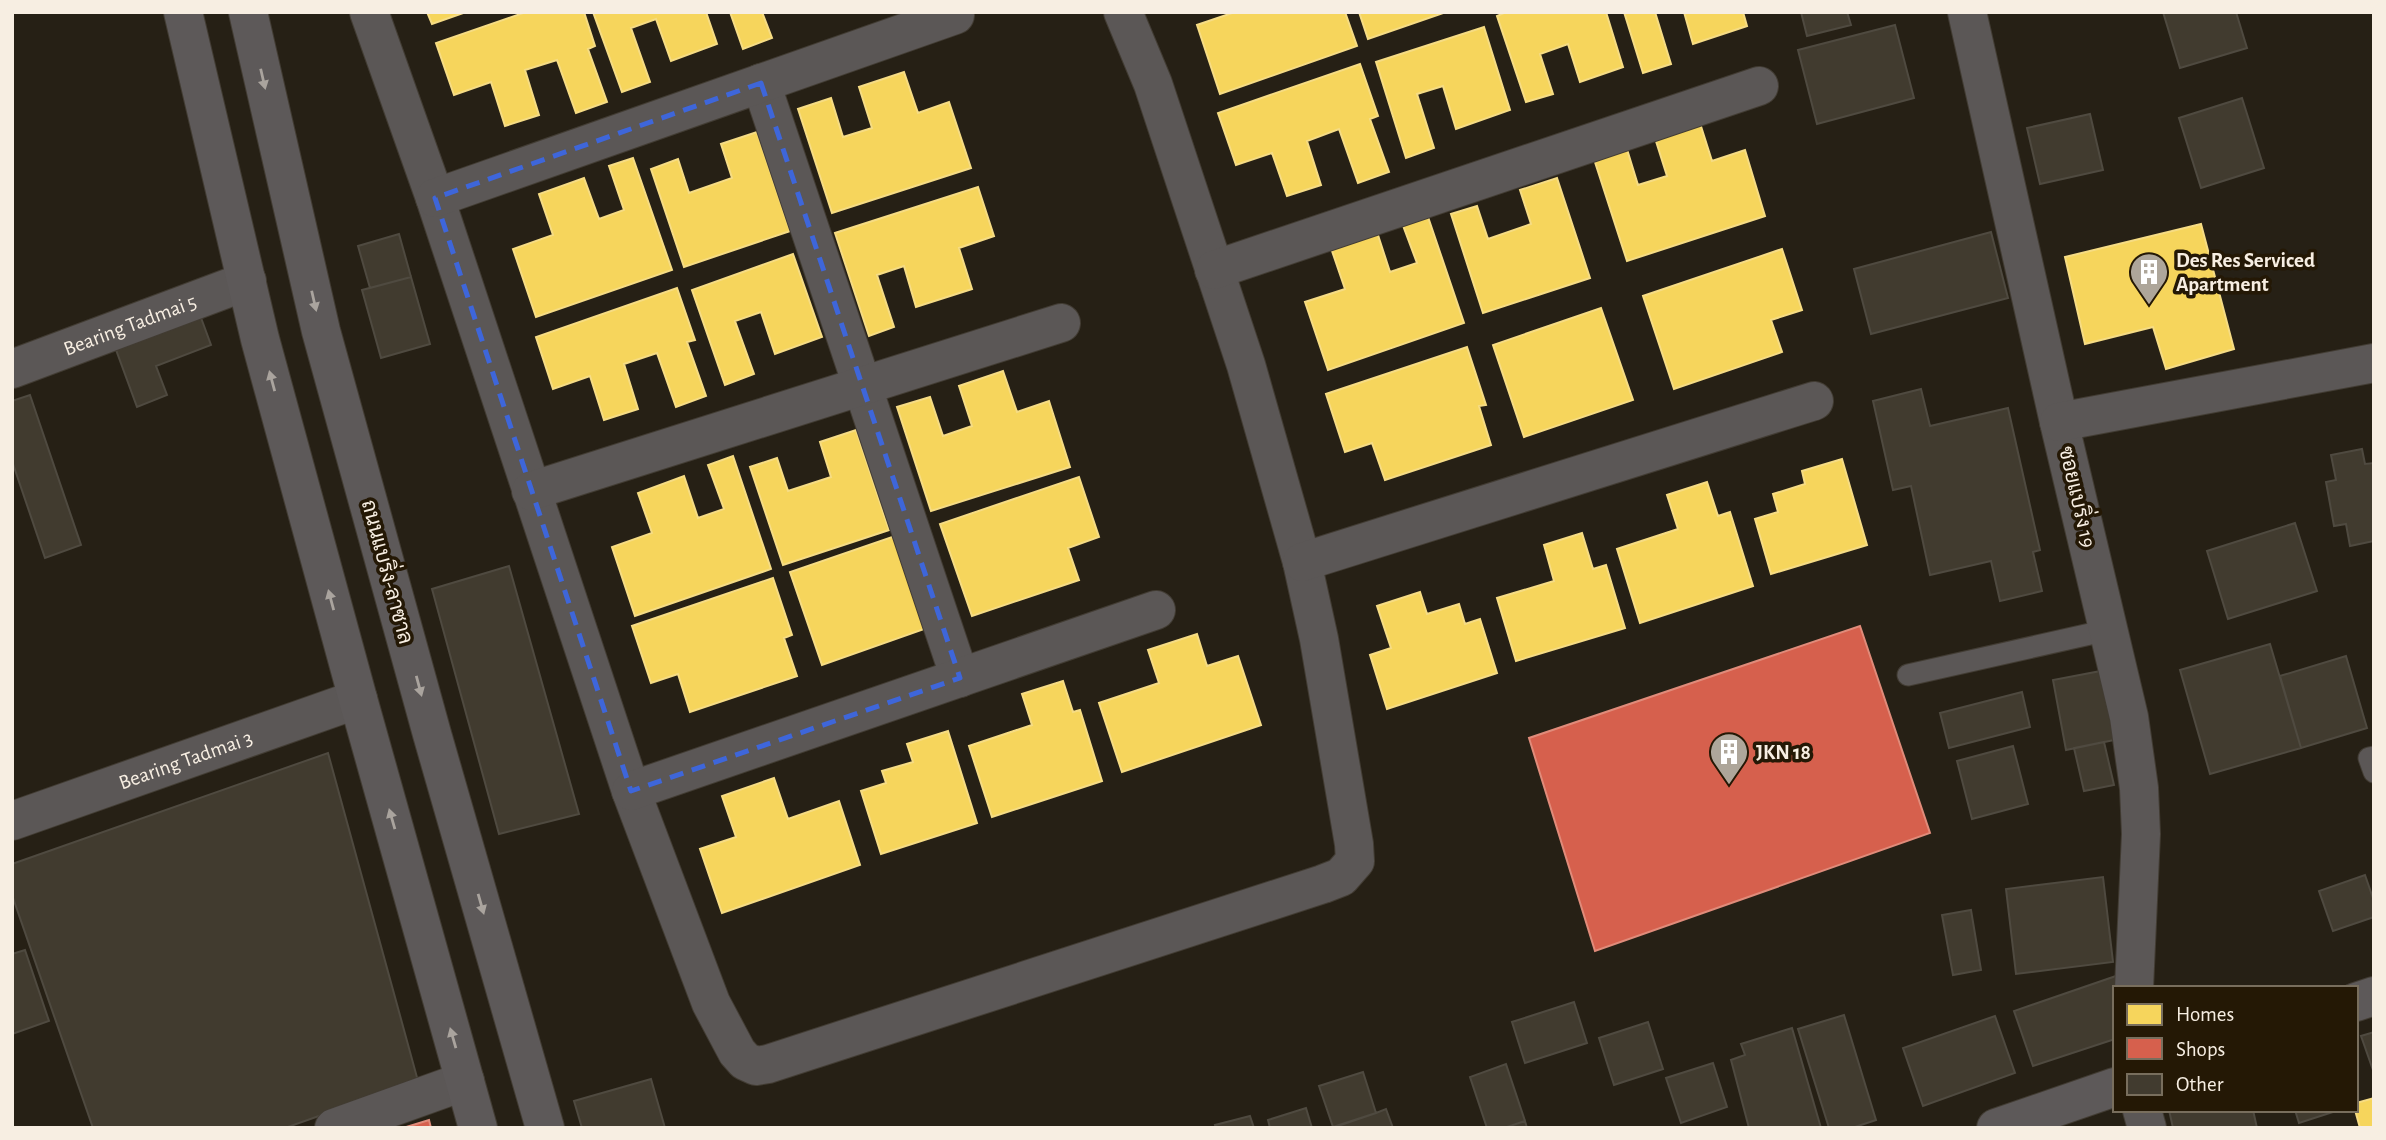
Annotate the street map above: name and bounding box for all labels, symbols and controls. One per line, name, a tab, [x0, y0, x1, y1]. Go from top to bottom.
one-way arrow	[258, 68, 269, 90]
place label: Des Res Serviced Apartment	[2176, 250, 2315, 295]
building icon: Des Res Serviced Apartment	[2128, 251, 2170, 306]
street label: Bearing Tadmai 5	[61, 290, 199, 359]
one-way arrow	[309, 290, 320, 312]
one-way arrow	[266, 369, 277, 391]
street label: ซอยแบริ่ง 19	[2055, 442, 2108, 550]
street label: ถนนแบริ่ง-ลาซาล	[358, 495, 425, 646]
one-way arrow	[325, 589, 336, 611]
one-way arrow	[414, 675, 424, 696]
street label: Bearing Tadmai 3	[116, 727, 255, 793]
building icon: JKN 18	[1708, 731, 1750, 786]
place label: JKN 18	[1756, 742, 1811, 763]
one-way arrow	[386, 808, 397, 830]
one-way arrow	[476, 894, 487, 916]
legend	[2113, 986, 2358, 1112]
text: Homes	[2176, 1004, 2234, 1025]
one-way arrow	[448, 1028, 458, 1049]
text: Shops	[2176, 1039, 2225, 1060]
text: Other	[2176, 1074, 2224, 1095]

